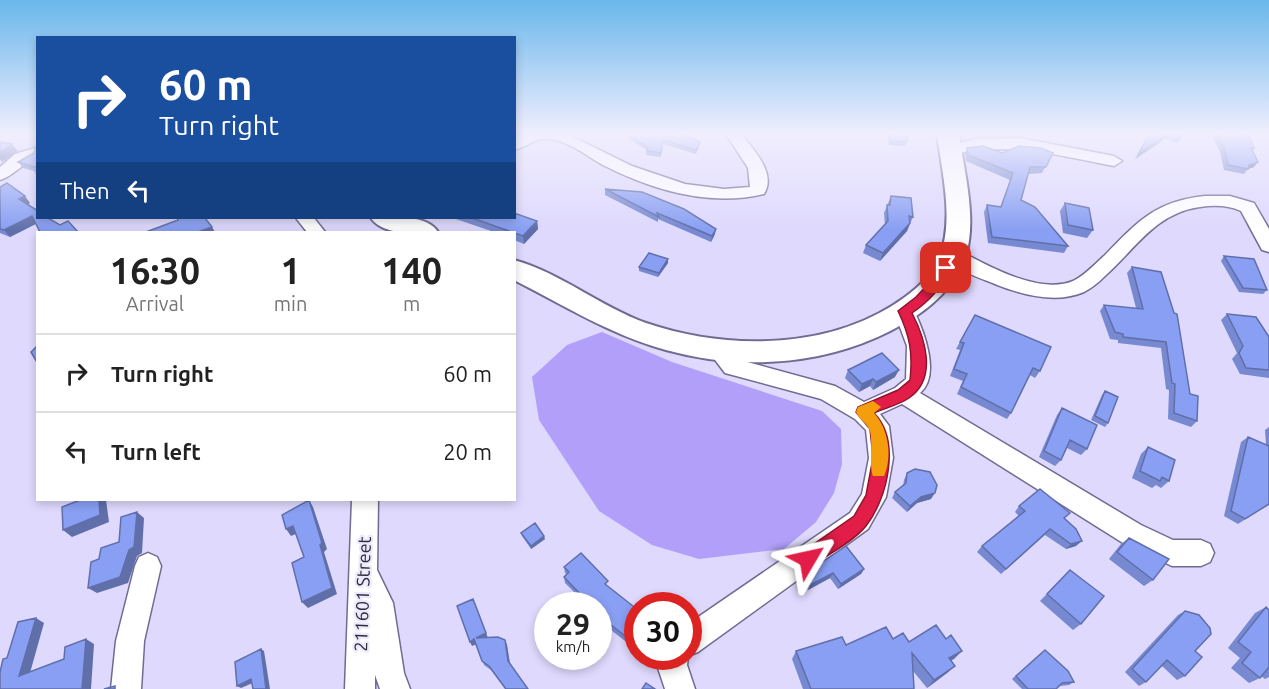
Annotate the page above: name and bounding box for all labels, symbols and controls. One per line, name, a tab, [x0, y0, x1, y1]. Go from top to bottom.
icon: right	[60, 60, 138, 138]
text: 60 m	[159, 61, 253, 108]
text: Turn right	[159, 110, 279, 140]
icon: left	[122, 174, 155, 207]
text: Then	[60, 178, 110, 203]
pin	[920, 242, 971, 293]
text: 16:30	[110, 250, 200, 291]
text: 1	[280, 250, 301, 291]
text: 140	[381, 250, 442, 291]
icon: arrive	[929, 251, 962, 284]
text: Arrival	[126, 292, 184, 315]
text: min	[274, 292, 307, 315]
text: m	[403, 292, 420, 315]
icon: right	[60, 357, 93, 390]
text: Turn right	[111, 361, 213, 386]
text: 60 m	[443, 361, 492, 386]
icon: left	[60, 435, 93, 468]
text: Turn left	[111, 439, 201, 464]
text: 20 m	[443, 439, 492, 464]
position arrow	[776, 527, 840, 591]
street label: 211601 Street	[350, 536, 374, 652]
speed limit sign: 30	[624, 592, 702, 670]
text: 29	[556, 607, 590, 641]
text: km/h	[556, 638, 590, 655]

